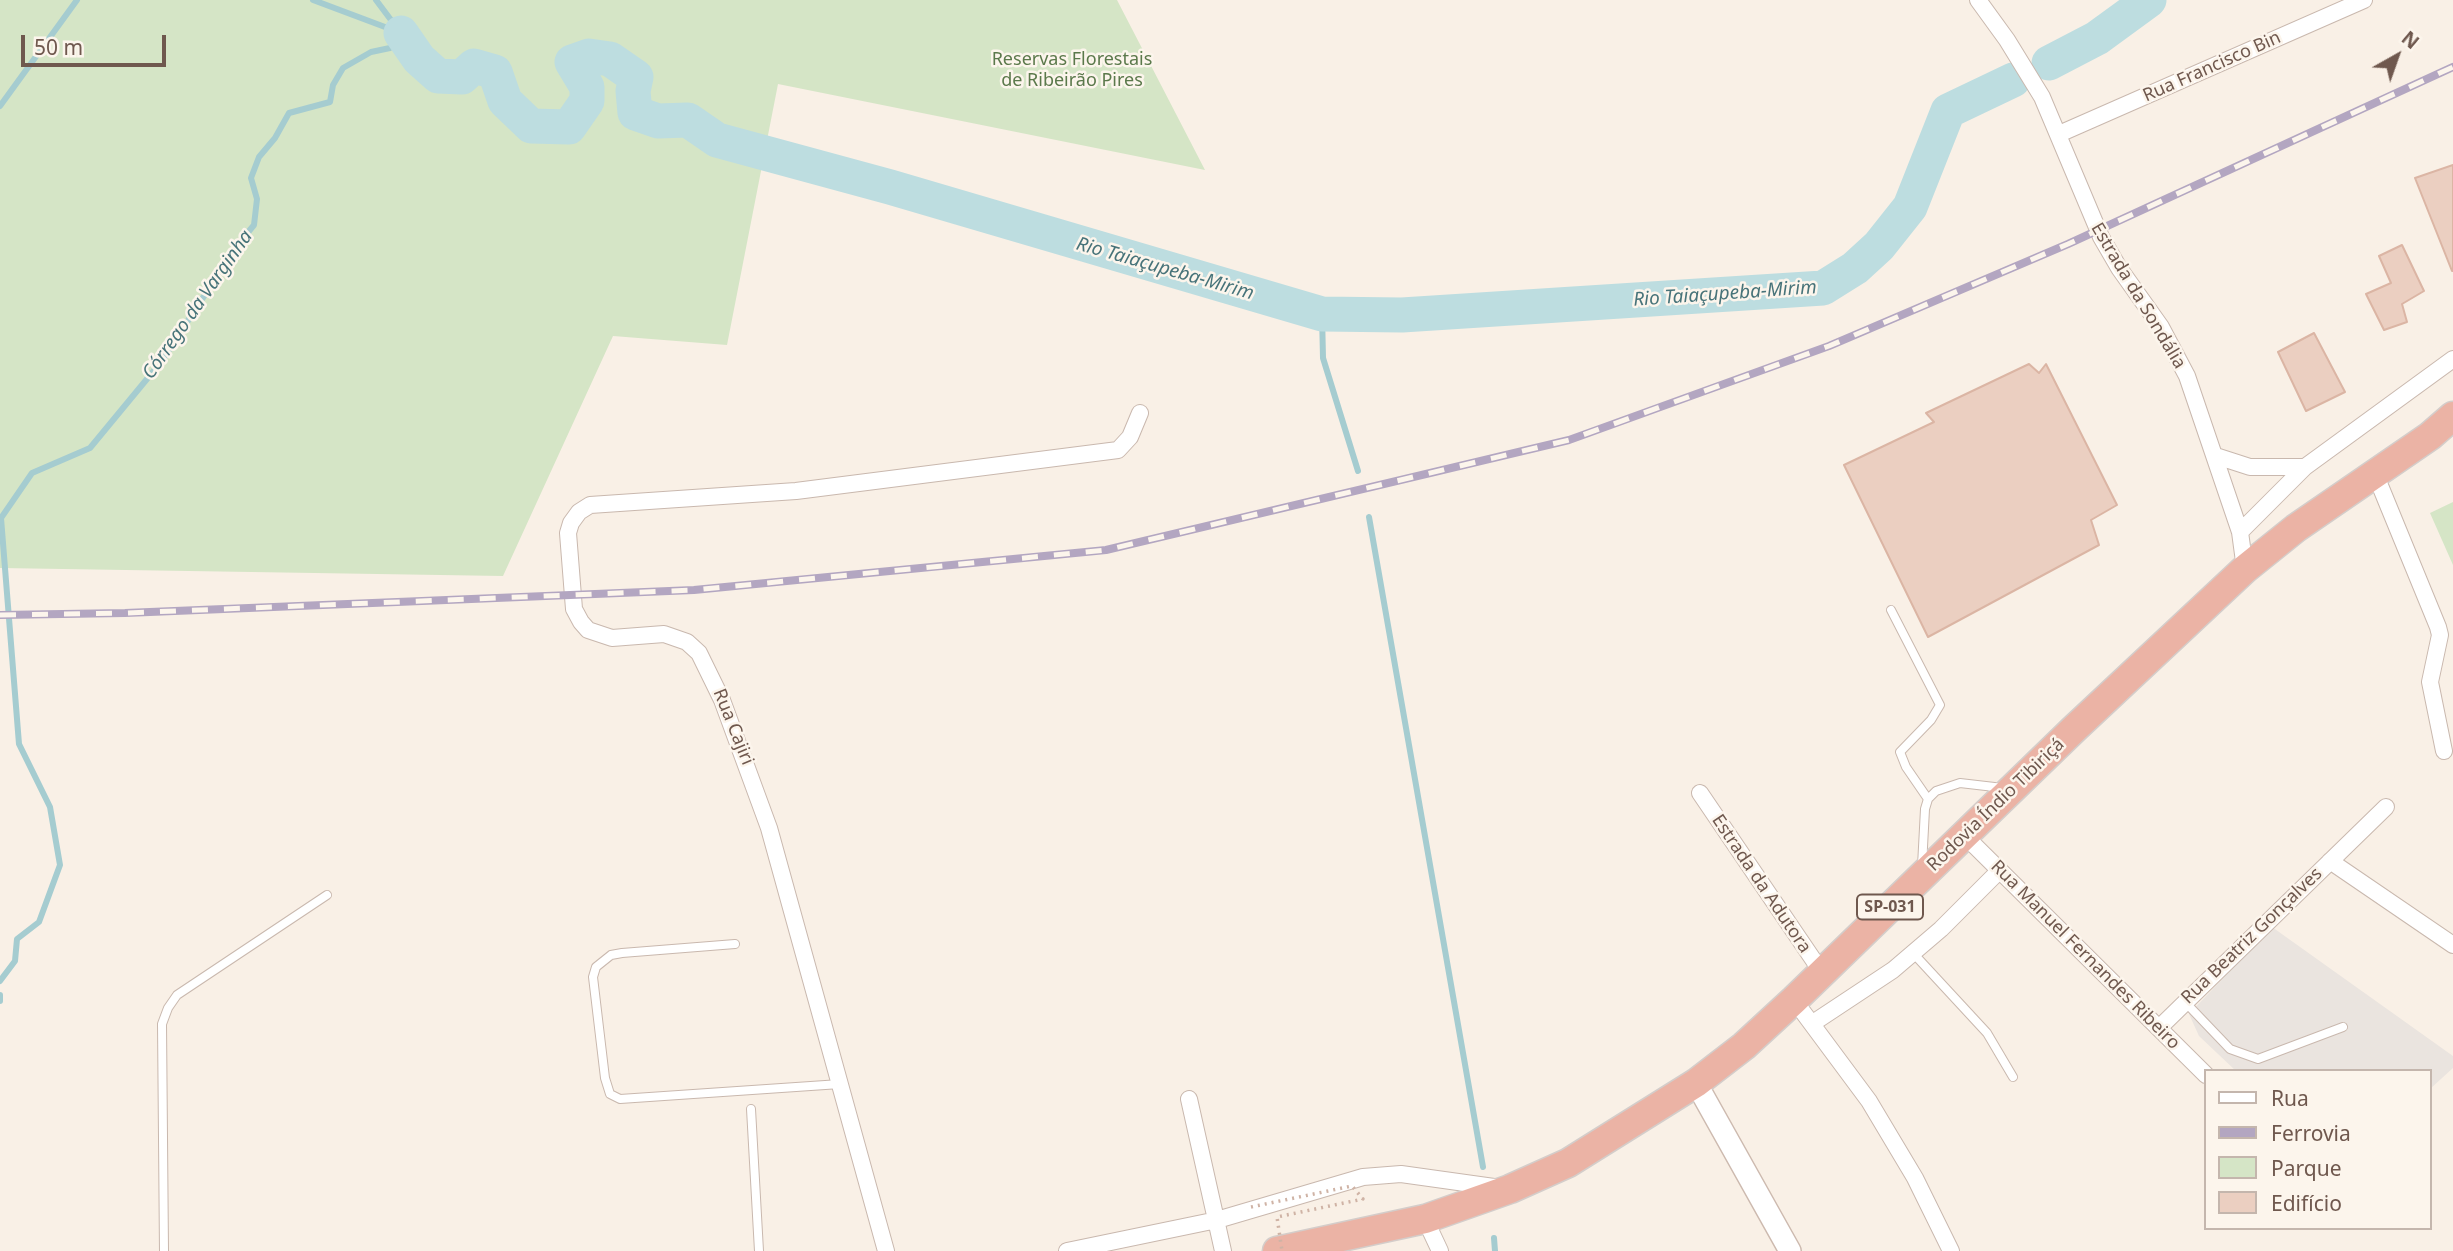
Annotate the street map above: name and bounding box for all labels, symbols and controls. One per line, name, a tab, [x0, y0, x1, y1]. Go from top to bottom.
scale bar	[24, 21, 170, 65]
north arrow	[2362, 21, 2432, 91]
text: N	[2396, 25, 2425, 55]
street label: Rua Francisco Bin	[2140, 27, 2284, 107]
text: 50 m	[34, 33, 83, 61]
park label: Reservas Florestais de Ribeirão Pires	[992, 49, 1152, 92]
street label: Estrada da Sondália	[2086, 219, 2190, 373]
water label: Córrego da Varginha	[138, 226, 258, 384]
water label: Rio Taiaçupeba-Mirim	[1074, 233, 1256, 305]
water label: Rio Taiaçupeba-Mirim	[1633, 276, 1817, 312]
street label: Rua Cajiri	[708, 686, 758, 768]
street label: Rodovia Índio Tibiriçá	[1923, 734, 2069, 876]
street label: Estrada da Adutora	[1707, 811, 1815, 957]
street label: Rua Manuel Fernandes Ribeiro	[1986, 856, 2184, 1054]
street label: Rua Beatriz Gonçalves	[2177, 863, 2327, 1009]
road number: SP-031	[1857, 894, 1923, 920]
legend	[2204, 1069, 2432, 1230]
text: Rua	[2271, 1084, 2309, 1112]
text: Ferrovia	[2271, 1119, 2351, 1147]
text: Parque	[2271, 1154, 2341, 1182]
text: Edifício	[2271, 1189, 2342, 1217]

